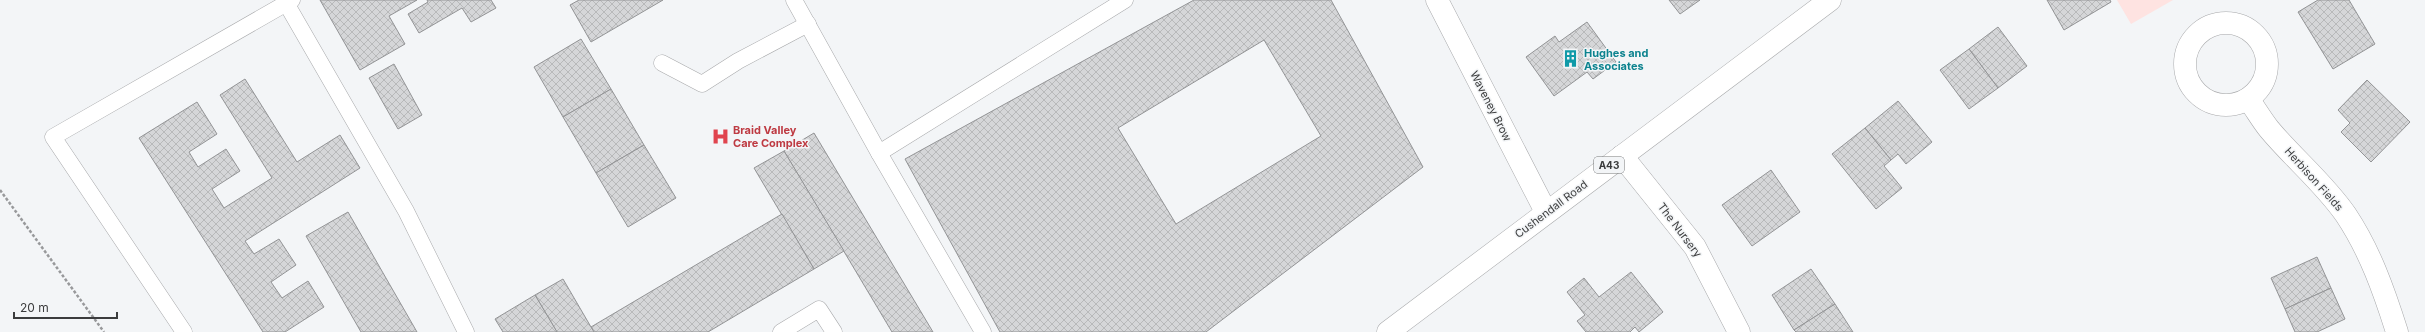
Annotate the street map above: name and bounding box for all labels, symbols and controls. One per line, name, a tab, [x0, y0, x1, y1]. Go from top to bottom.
place label: Hughes and Associates	[1584, 46, 1648, 73]
building icon: Hughes and Associates	[1561, 49, 1581, 69]
street label: Waveney Brow	[1467, 68, 1515, 144]
place label: Braid Valley Care Complex	[733, 123, 809, 150]
hospital icon: Braid Valley Care Complex	[710, 126, 730, 146]
street label: Herbison Fields	[2282, 144, 2346, 214]
road number: A43	[1594, 157, 1624, 173]
street label: Cushendall Road	[1512, 177, 1590, 241]
street label: The Nursery	[1655, 200, 1705, 260]
scale bar	[14, 294, 117, 320]
text: 20 m	[20, 300, 49, 315]

